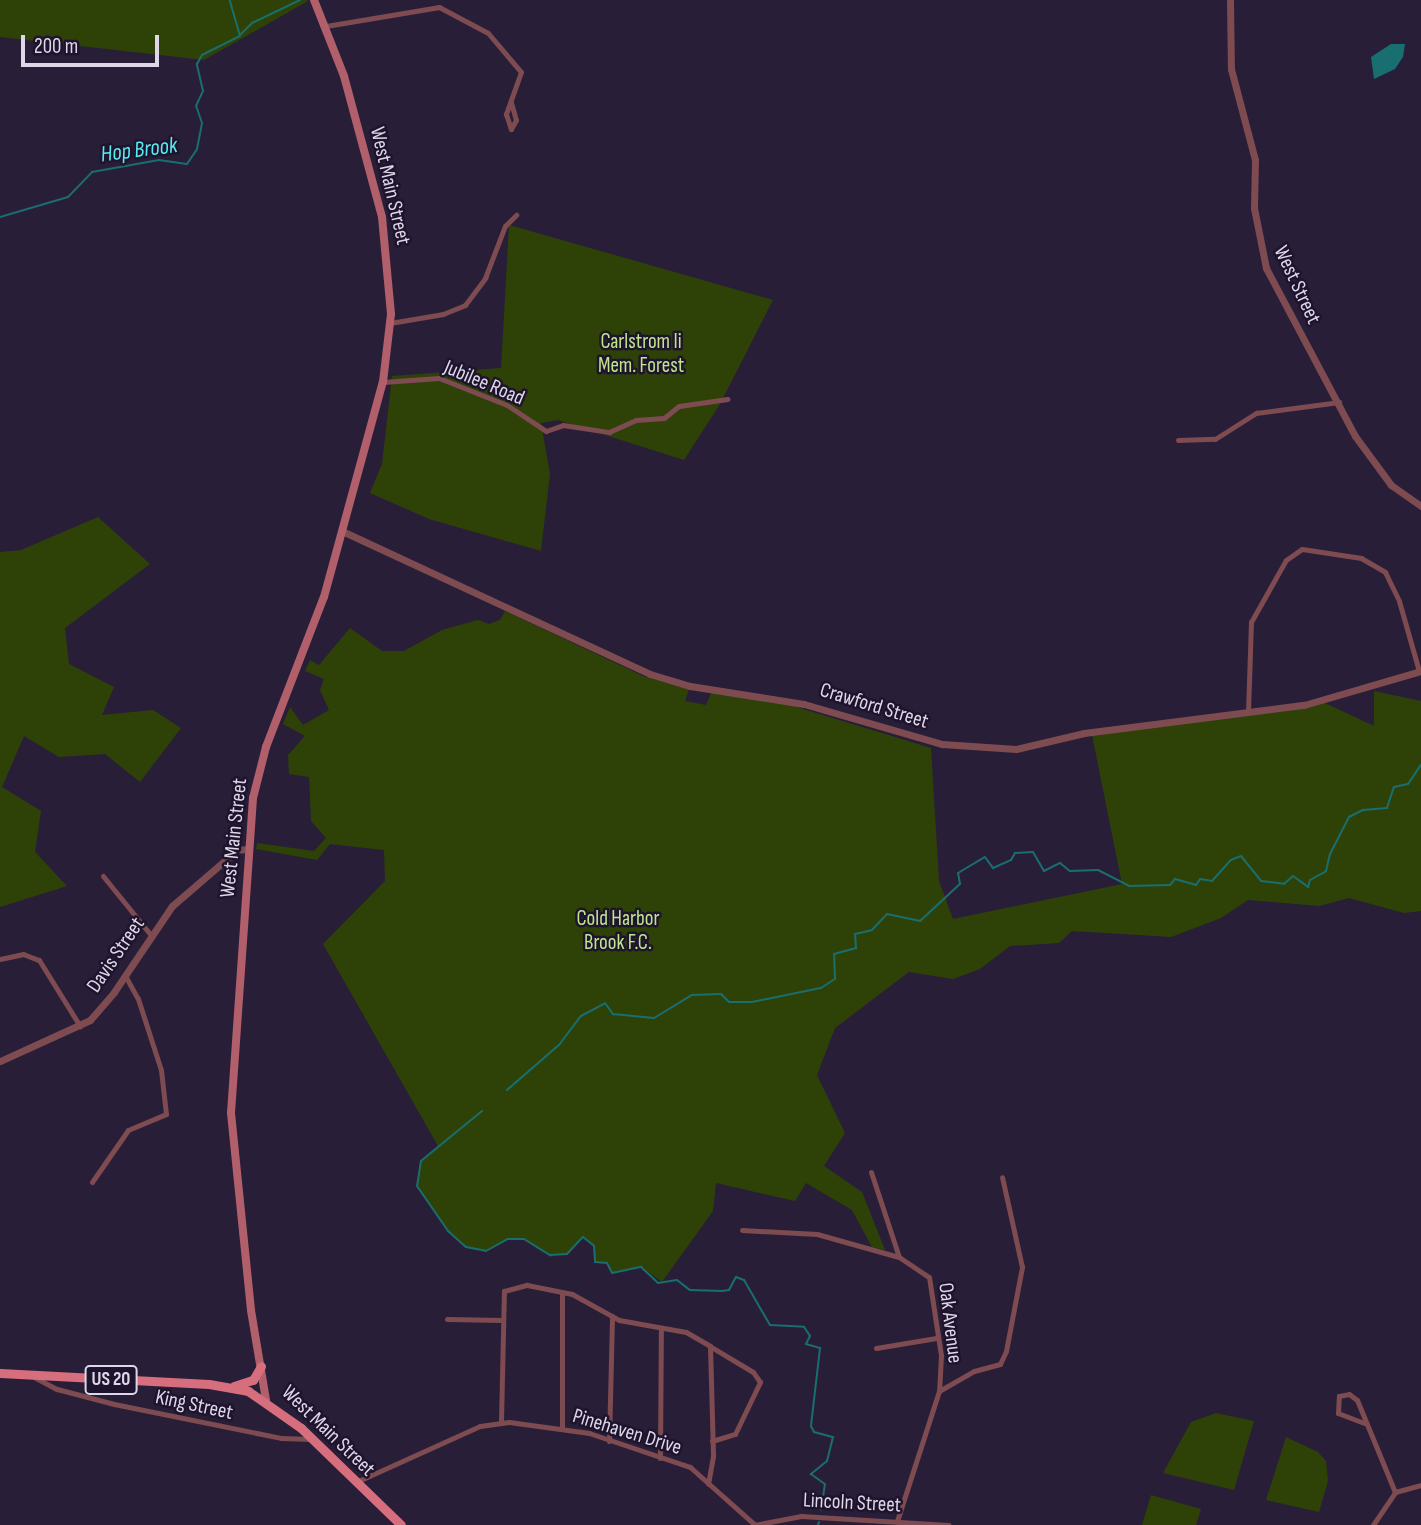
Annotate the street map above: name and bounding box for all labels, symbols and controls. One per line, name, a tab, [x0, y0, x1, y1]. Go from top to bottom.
scale bar	[24, 21, 163, 65]
text: 200 m	[34, 34, 78, 59]
street label: West Main Street	[364, 125, 416, 247]
water label: Hop Brook	[99, 132, 179, 168]
street label: West Street	[1268, 242, 1326, 328]
park label: Carlstrom Ii Mem. Forest	[598, 329, 684, 379]
street label: Jubilee Road	[440, 355, 528, 411]
street label: Crawford Street	[817, 678, 931, 734]
street label: West Main Street	[215, 777, 253, 899]
park label: Cold Harbor Brook F.C.	[577, 906, 659, 956]
street label: Davis Street	[82, 913, 150, 997]
street label: Oak Avenue	[933, 1281, 967, 1365]
road number: US 20	[83, 1364, 139, 1396]
street label: West Main Street	[276, 1380, 380, 1482]
street label: King Street	[153, 1385, 235, 1425]
street label: Pinehaven Drive	[570, 1404, 684, 1460]
street label: Lincoln Street	[802, 1488, 902, 1518]

